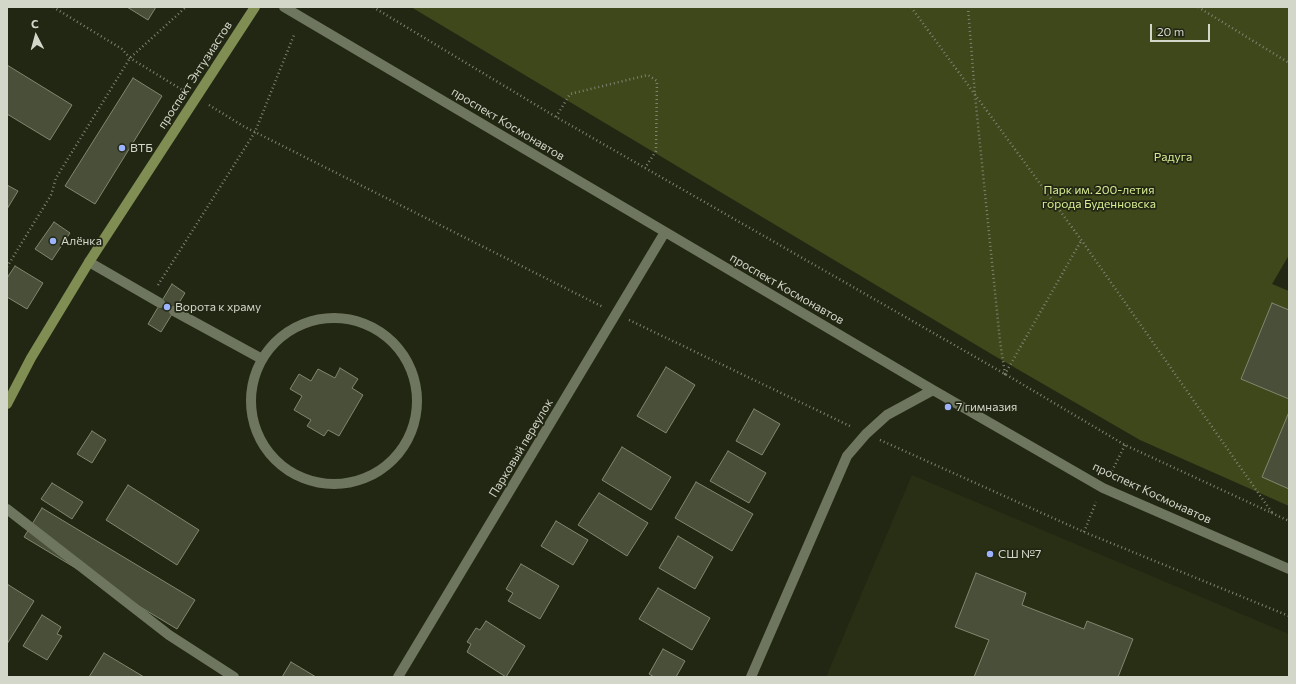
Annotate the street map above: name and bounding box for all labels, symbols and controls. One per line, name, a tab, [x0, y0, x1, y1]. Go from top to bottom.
north arrow	[16, 16, 56, 56]
scale bar	[1152, 16, 1212, 42]
text: С	[30, 17, 39, 30]
street label: проспект Энтузиастов	[155, 19, 235, 131]
text: 20 m	[1157, 24, 1184, 38]
street label: проспект Космонавтов	[449, 85, 567, 163]
place label: ВТБ	[130, 141, 153, 155]
marker: ВТБ	[117, 143, 127, 153]
park label: Радуга	[1154, 150, 1192, 164]
park label: Парк им. 200-летия города Буденновска	[1042, 183, 1156, 211]
place label: Алёнка	[61, 234, 102, 248]
marker: Алёнка	[48, 236, 58, 246]
street label: проспект Космонавтов	[727, 250, 847, 328]
place label: Ворота к храму	[175, 300, 261, 314]
marker: Ворота к храму	[162, 302, 172, 312]
street label: Парковый переулок	[486, 396, 556, 500]
place label: 7 гимназия	[956, 400, 1017, 414]
marker: 7 гимназия	[943, 402, 953, 412]
street label: проспект Космонавтов	[1090, 459, 1214, 527]
place label: СШ №7	[998, 547, 1041, 561]
marker: СШ №7	[985, 549, 995, 559]

